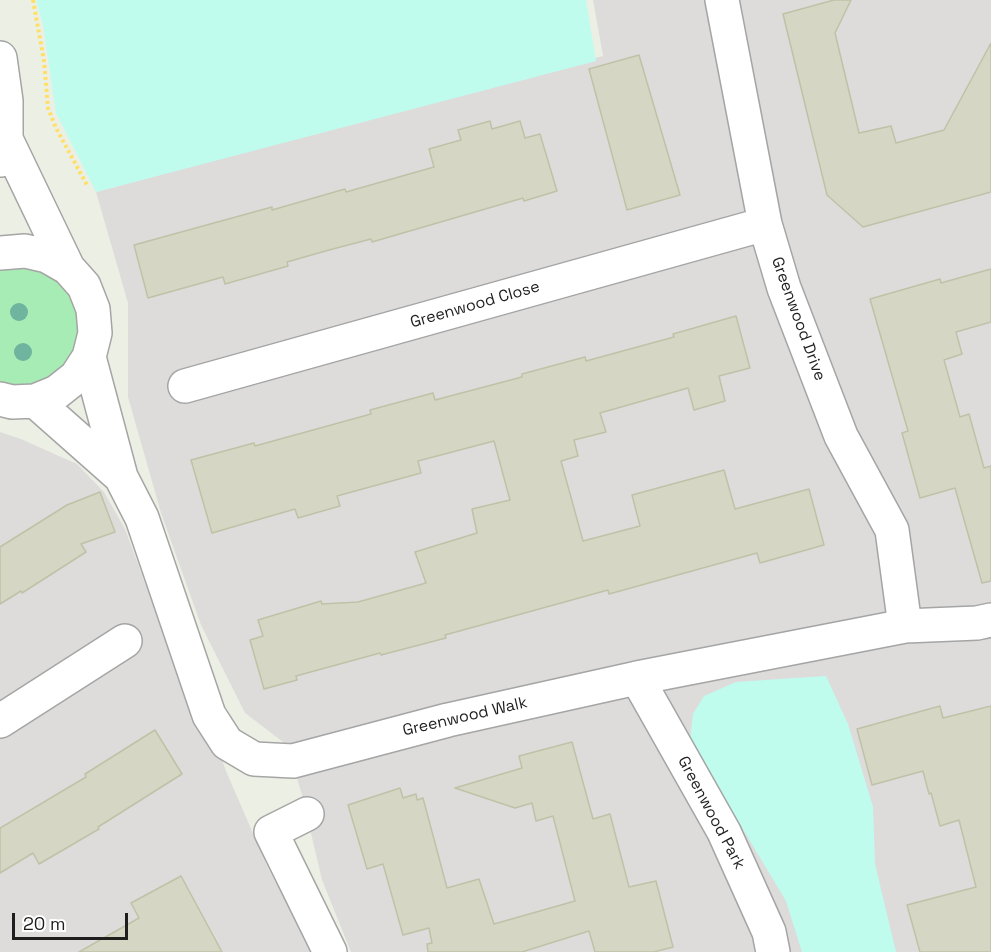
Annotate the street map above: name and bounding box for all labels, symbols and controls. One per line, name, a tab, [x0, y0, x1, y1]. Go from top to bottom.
street label: Greenwood Drive	[767, 255, 829, 383]
street label: Greenwood Close	[408, 277, 542, 333]
street label: Greenwood Walk	[401, 693, 529, 741]
street label: Greenwood Park	[673, 753, 749, 873]
scale bar	[15, 901, 130, 939]
text: 20 m	[23, 912, 66, 935]

